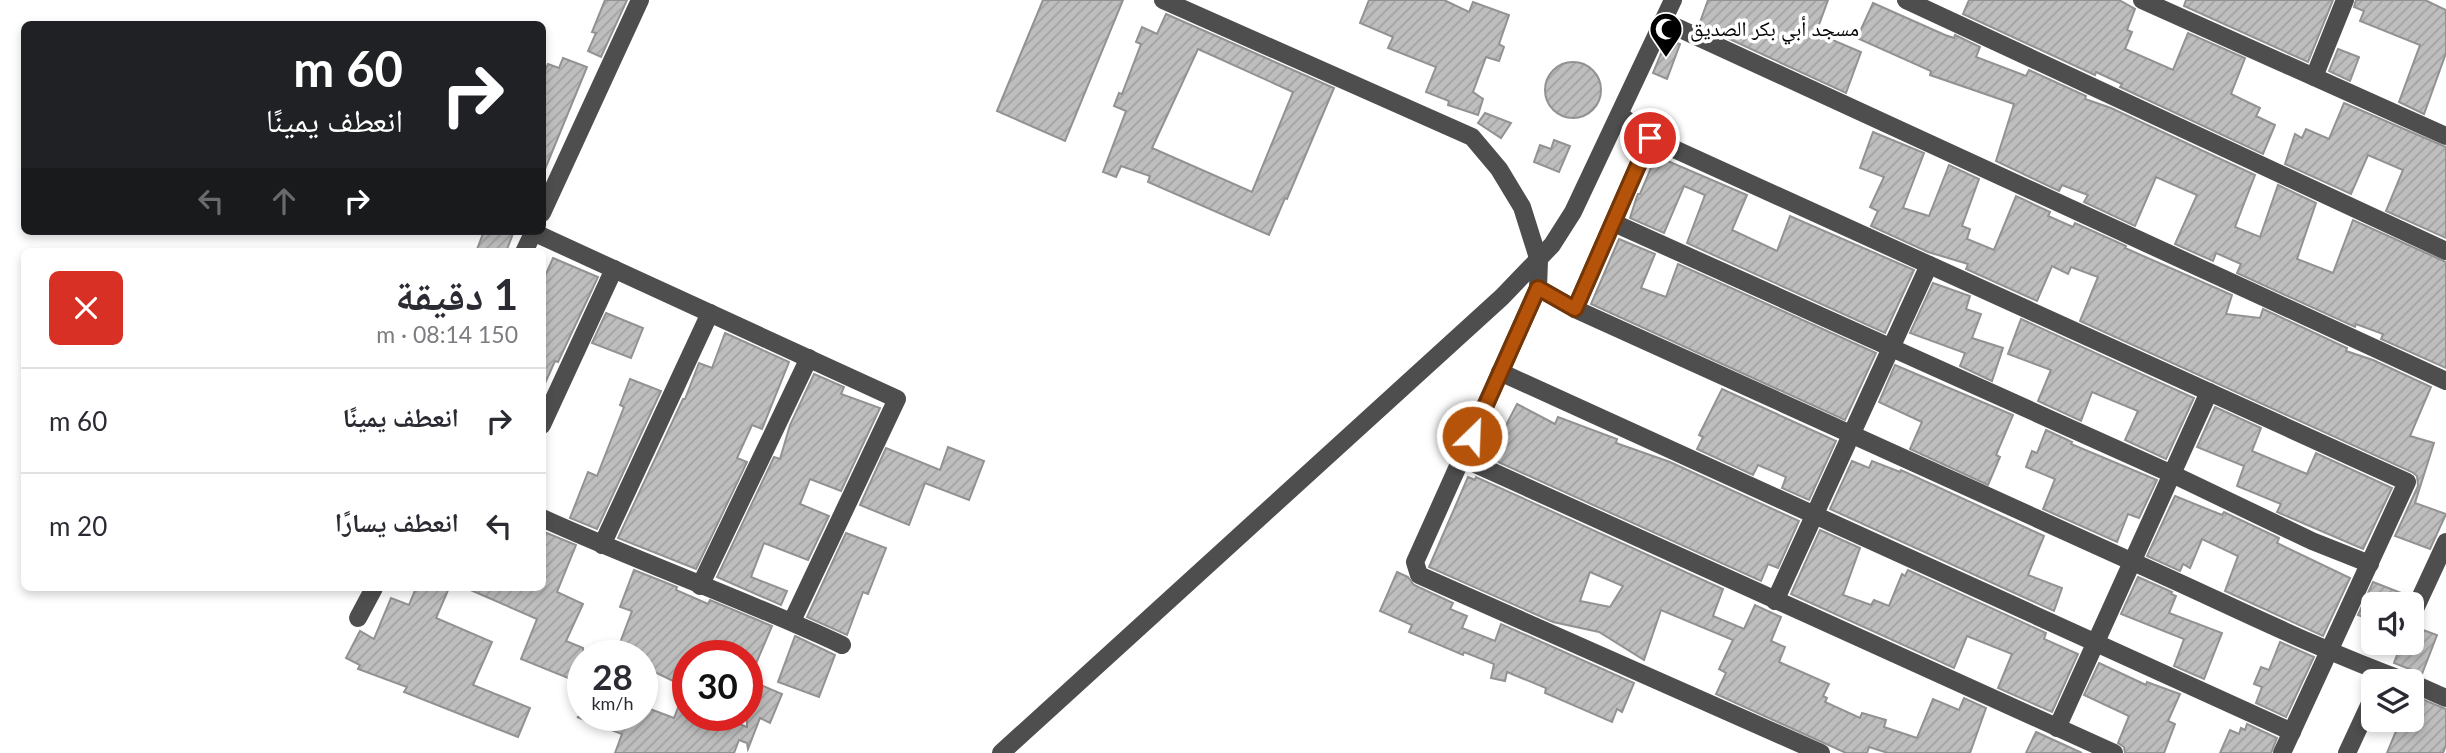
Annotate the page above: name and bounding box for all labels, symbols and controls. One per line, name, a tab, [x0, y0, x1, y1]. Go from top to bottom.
mosque icon: مسجد أبي بكر الصديق	[1647, 10, 1685, 59]
place label: مسجد أبي بكر الصديق	[1690, 15, 1859, 45]
text: 60 m	[293, 39, 403, 97]
icon: right	[427, 49, 518, 140]
text: انعطف يمينًا	[266, 100, 403, 139]
pin	[1620, 108, 1680, 168]
icon: arrive	[1631, 119, 1669, 157]
icon: left	[192, 182, 230, 220]
icon: ahead	[265, 182, 303, 220]
icon: right	[338, 182, 376, 220]
text: 1 دقيقة	[395, 269, 518, 319]
button: close	[49, 271, 123, 345]
text: 150 m · 08:14	[376, 320, 518, 348]
position arrow	[1435, 399, 1509, 473]
text: انعطف يمينًا	[342, 401, 459, 433]
icon: right	[480, 402, 518, 440]
text: 60 m	[49, 405, 107, 437]
text: انعطف يسارًا	[335, 506, 459, 538]
icon: left	[480, 507, 518, 545]
text: 20 m	[49, 510, 107, 542]
map controls	[2361, 592, 2424, 732]
button: sound	[2361, 592, 2424, 655]
speed limit sign: 30	[672, 640, 763, 731]
text: 28	[592, 655, 633, 697]
button: layers	[2361, 669, 2424, 732]
text: km/h	[591, 692, 634, 714]

